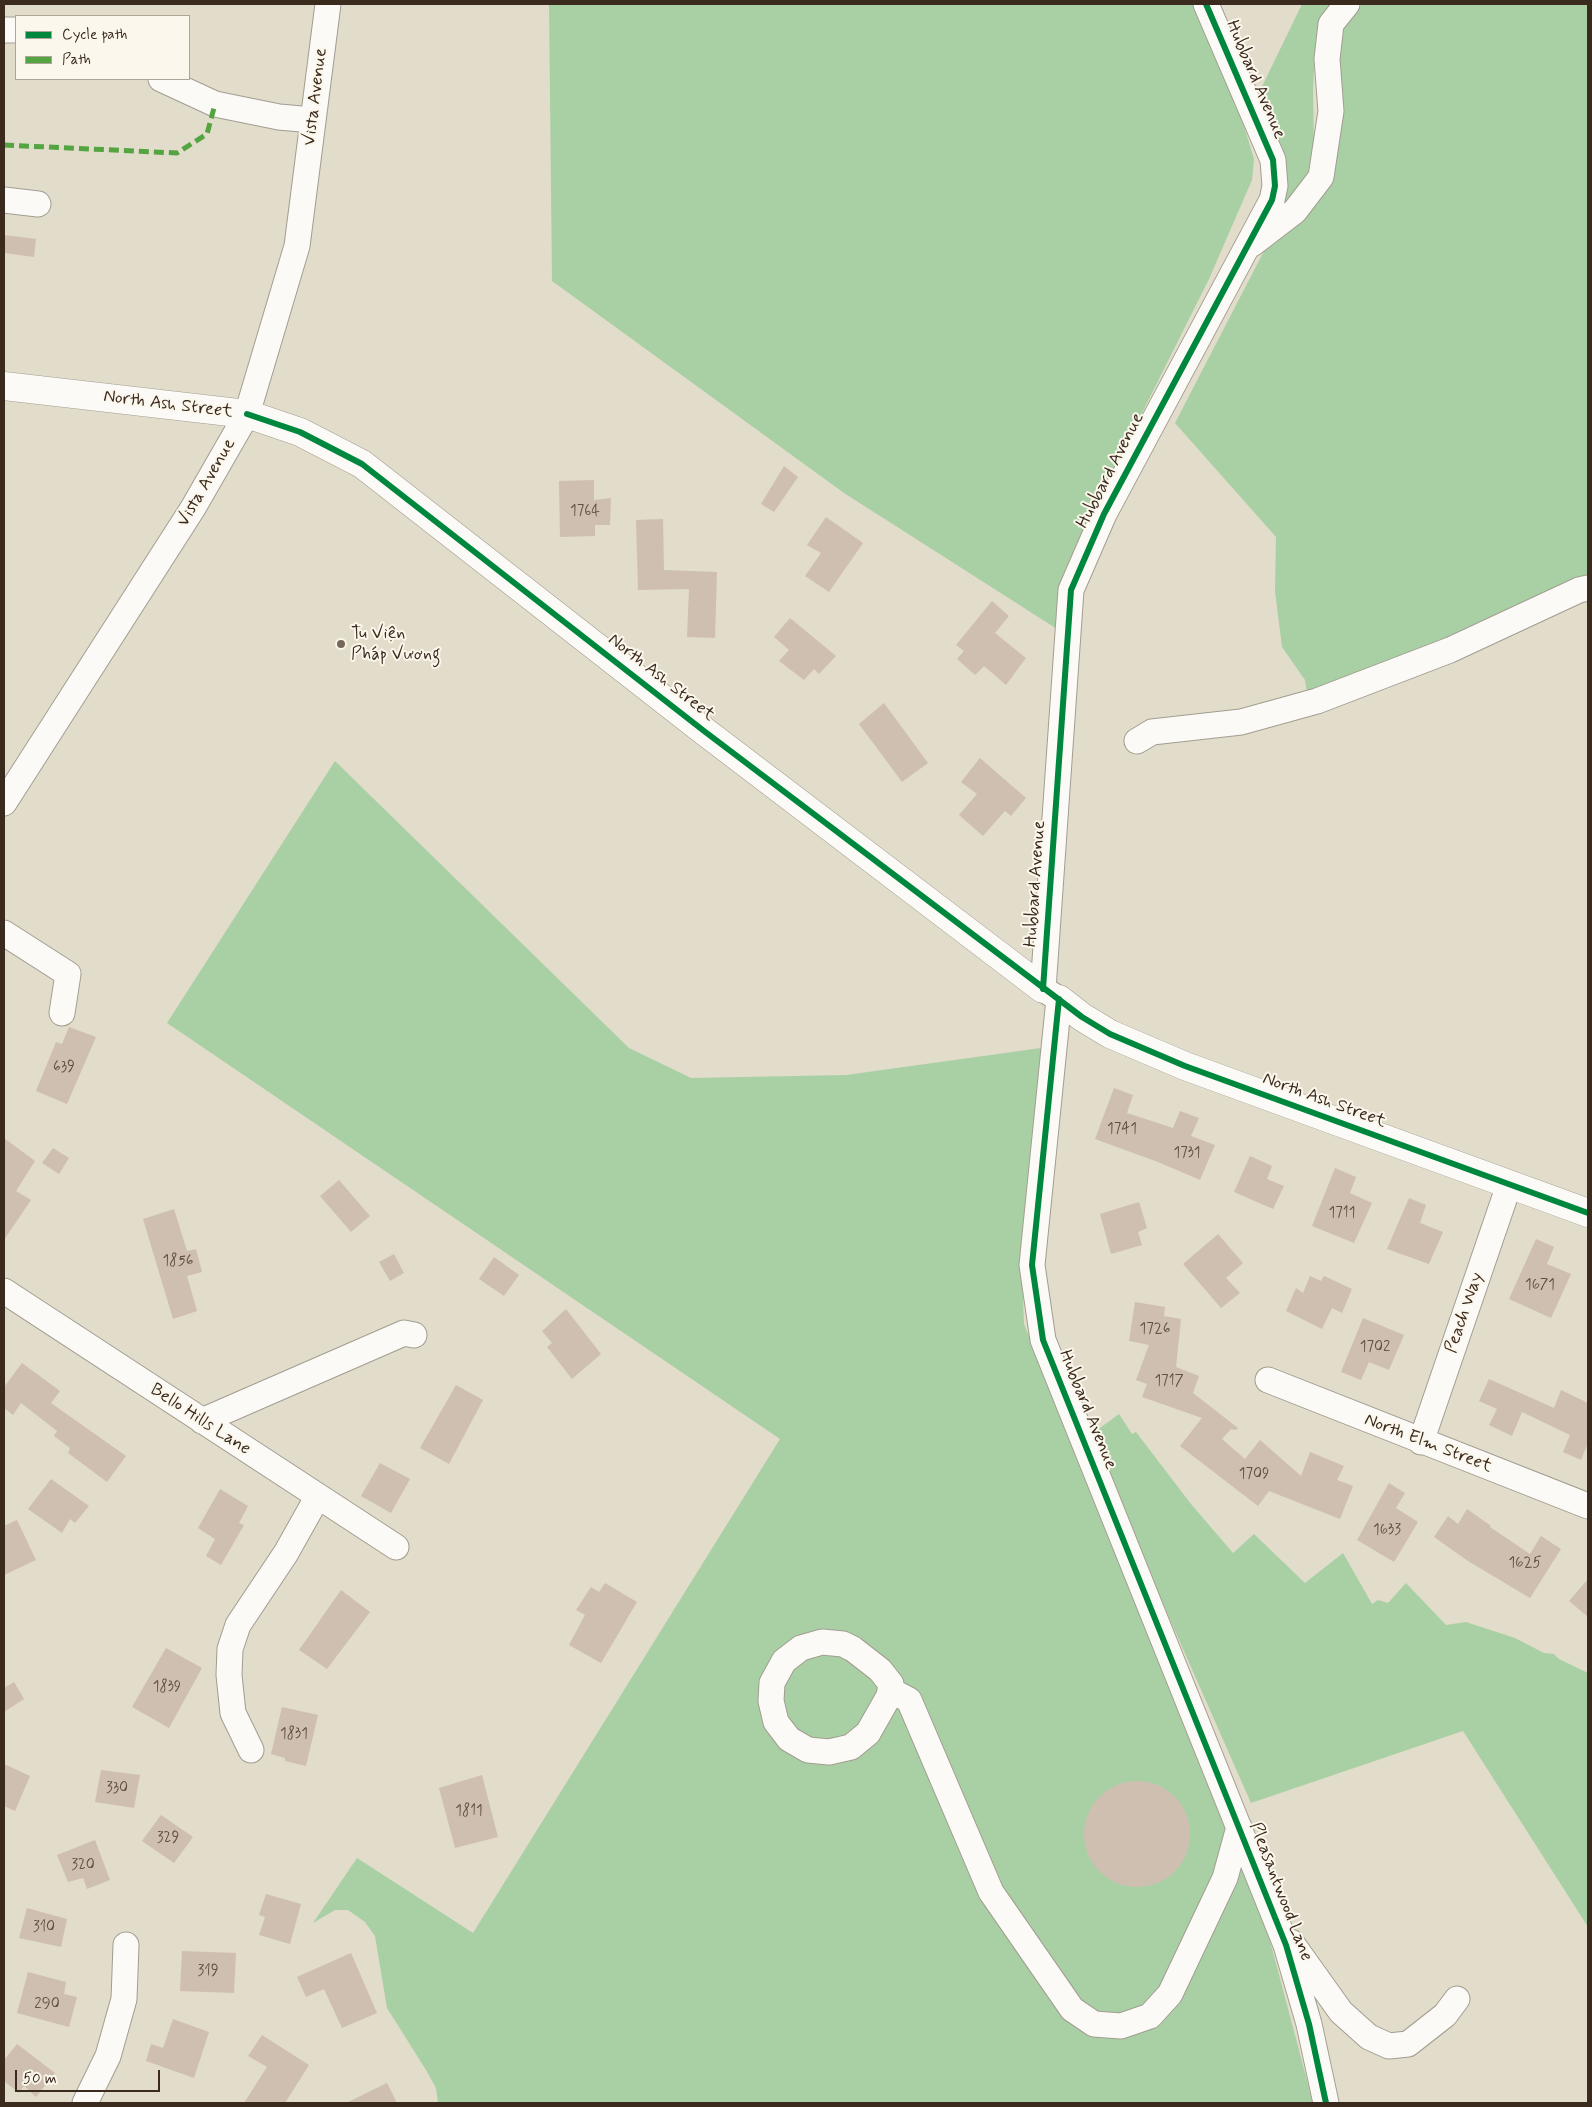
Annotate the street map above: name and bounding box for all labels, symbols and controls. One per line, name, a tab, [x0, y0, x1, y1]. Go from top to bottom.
legend	[15, 15, 190, 80]
street label: Hubbard Avenue	[1220, 17, 1290, 143]
text: Cycle path	[62, 25, 127, 45]
street label: Vista Avenue	[299, 47, 333, 147]
text: Path	[62, 50, 91, 70]
street label: North Ash Street	[102, 386, 234, 424]
street label: Hubbard Avenue	[1073, 410, 1149, 532]
street label: Vista Avenue	[173, 435, 241, 531]
house number: 1764	[570, 503, 600, 521]
place label: Tu Viện Pháp Vương	[351, 623, 440, 666]
street label: North Ash Street	[603, 630, 719, 726]
marker: Tu Viện Pháp Vương	[335, 638, 347, 650]
street label: Hubbard Avenue	[1021, 820, 1051, 948]
house number: 639	[53, 1059, 75, 1077]
street label: North Ash Street	[1259, 1069, 1389, 1133]
house number: 1741	[1107, 1121, 1137, 1139]
house number: 1731	[1173, 1145, 1201, 1163]
house number: 1711	[1329, 1205, 1355, 1223]
house number: 1856	[163, 1253, 193, 1271]
street label: Peach Way	[1441, 1270, 1489, 1356]
house number: 1671	[1525, 1277, 1555, 1295]
house number: 1726	[1140, 1321, 1170, 1339]
house number: 1702	[1360, 1339, 1390, 1357]
street label: Hubbard Avenue	[1053, 1347, 1121, 1473]
house number: 1717	[1154, 1373, 1184, 1391]
street label: Bello Hills Lane	[146, 1379, 254, 1461]
street label: North Elm Street	[1361, 1410, 1495, 1478]
house number: 1709	[1239, 1466, 1269, 1484]
house number: 1633	[1373, 1522, 1401, 1540]
house number: 1625	[1509, 1555, 1541, 1573]
house number: 1839	[153, 1679, 181, 1697]
house number: 1831	[280, 1726, 308, 1744]
house number: 330	[106, 1780, 128, 1798]
house number: 1811	[455, 1803, 483, 1821]
street label: Pleasantwood Lane	[1244, 1820, 1316, 1964]
house number: 329	[157, 1830, 179, 1848]
house number: 320	[71, 1857, 95, 1875]
house number: 310	[33, 1919, 55, 1937]
house number: 319	[197, 1963, 219, 1981]
house number: 290	[34, 1996, 60, 2014]
scale bar	[18, 2060, 162, 2092]
text: 50 m	[23, 2069, 57, 2089]

